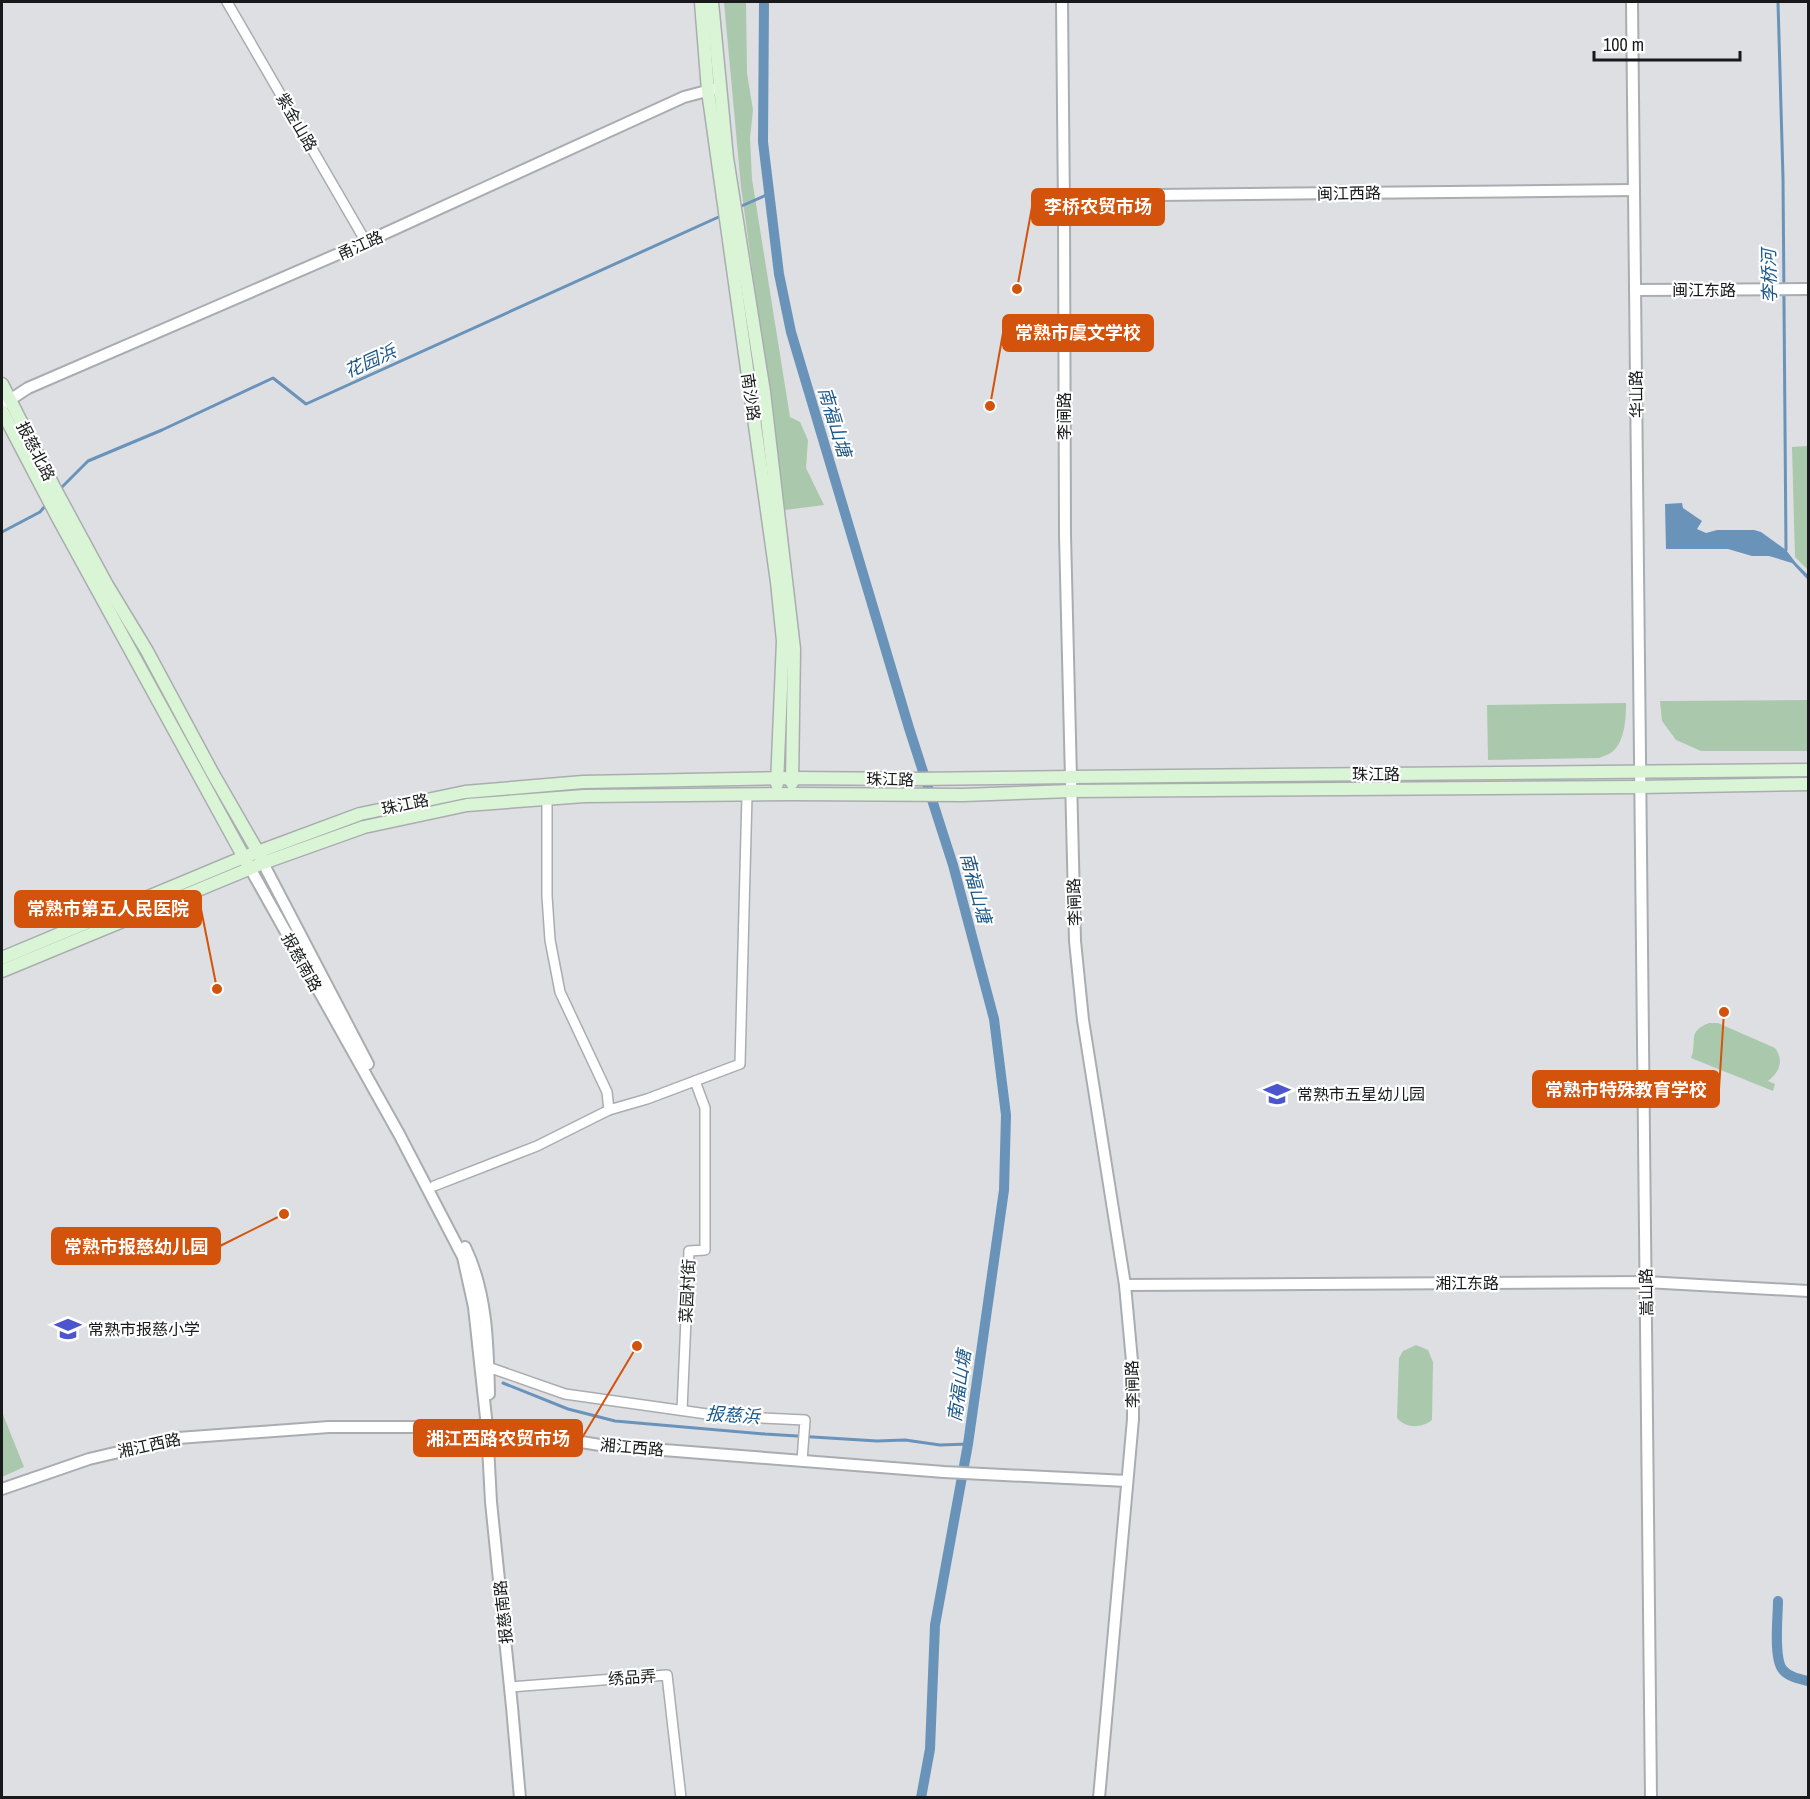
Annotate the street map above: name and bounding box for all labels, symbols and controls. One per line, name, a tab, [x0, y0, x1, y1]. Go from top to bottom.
scale bar	[1594, 24, 1740, 62]
text: 100 m	[1603, 32, 1644, 57]
street label: 紫金山路	[271, 89, 323, 155]
street label: 闽江西路	[1317, 181, 1381, 205]
callout: 李桥农贸市场	[1032, 189, 1164, 225]
text: 李桥农贸市场	[1044, 194, 1152, 219]
street label: 甬江路	[334, 225, 386, 265]
water label: 李桥河	[1756, 246, 1782, 303]
street label: 闽江东路	[1672, 279, 1736, 301]
callout: 常熟市虞文学校	[1003, 315, 1153, 351]
text: 常熟市虞文学校	[1015, 320, 1141, 345]
water label: 花园浜	[340, 338, 402, 383]
street label: 华山路	[1625, 370, 1647, 418]
street label: 南沙路	[737, 372, 765, 422]
water label: 南福山塘	[813, 384, 858, 463]
street label: 李闸路	[1053, 392, 1075, 440]
street label: 报慈北路	[12, 417, 60, 485]
street label: 珠江路	[1352, 763, 1400, 785]
street label: 珠江路	[866, 768, 914, 790]
street label: 珠江路	[379, 788, 431, 820]
water label: 南福山塘	[955, 850, 998, 929]
street label: 李闸路	[1062, 878, 1086, 926]
callout: 常熟市第五人民医院	[15, 891, 201, 927]
text: 常熟市第五人民医院	[27, 896, 189, 921]
street label: 报慈南路	[277, 929, 327, 995]
callout: 常熟市特殊教育学校	[1533, 1071, 1719, 1107]
text: 常熟市特殊教育学校	[1545, 1077, 1707, 1102]
school or university icon: 常熟市五星幼儿园	[1262, 1079, 1292, 1109]
place label: 常熟市五星幼儿园	[1297, 1083, 1425, 1105]
callout: 常熟市报慈幼儿园	[52, 1228, 220, 1264]
text: 常熟市报慈幼儿园	[64, 1234, 208, 1259]
street label: 菜园村街	[674, 1258, 700, 1324]
street label: 嵩山路	[1635, 1268, 1657, 1316]
street label: 湘江东路	[1435, 1272, 1499, 1294]
school or university icon: 常熟市报慈小学	[53, 1314, 83, 1344]
place label: 常熟市报慈小学	[88, 1318, 200, 1340]
water label: 南福山塘	[942, 1346, 977, 1423]
street label: 李闸路	[1121, 1360, 1143, 1408]
water label: 报慈浜	[705, 1401, 763, 1429]
callout: 湘江西路农贸市场	[414, 1420, 582, 1456]
text: 湘江西路农贸市场	[426, 1426, 570, 1451]
street label: 湘江西路	[115, 1428, 183, 1462]
street label: 湘江西路	[599, 1433, 665, 1461]
street label: 报慈南路	[489, 1579, 517, 1645]
street label: 绣品弄	[607, 1664, 657, 1690]

